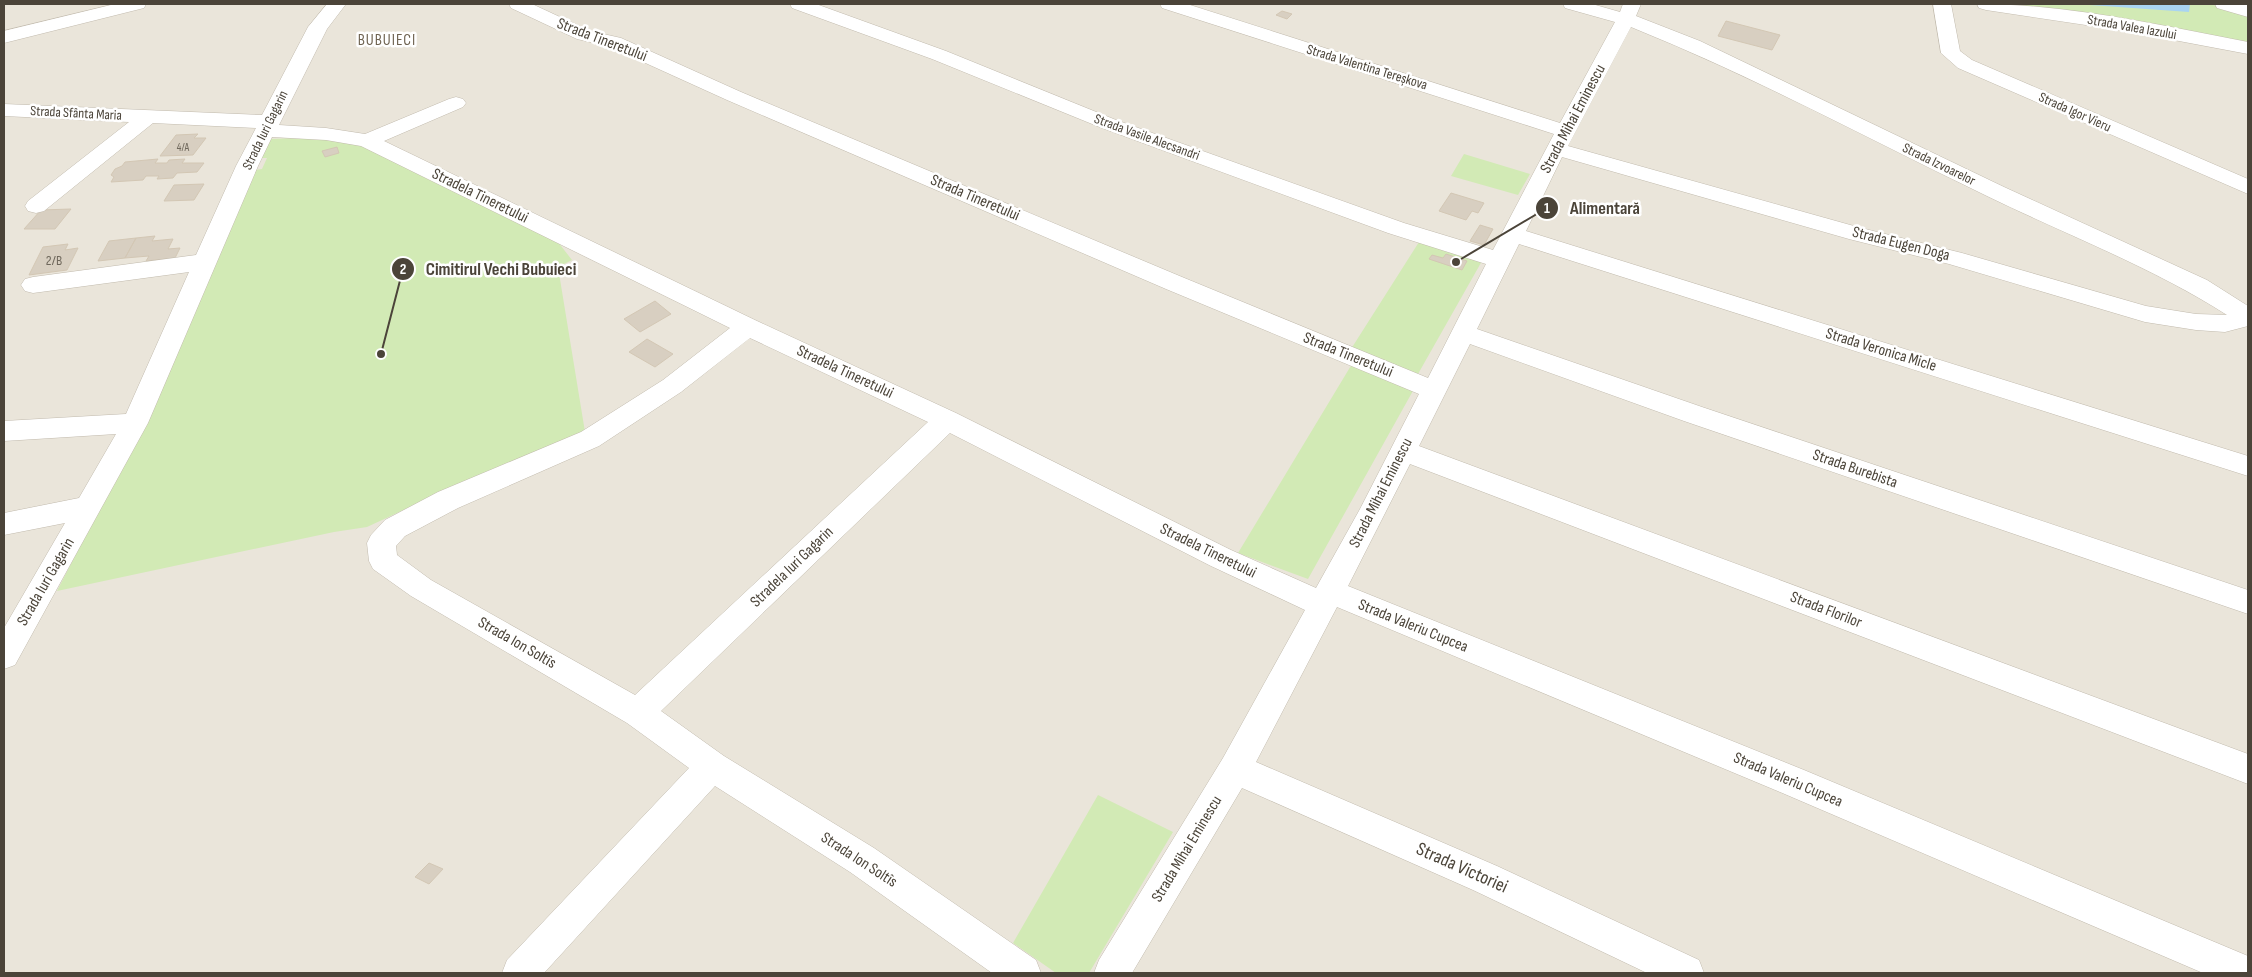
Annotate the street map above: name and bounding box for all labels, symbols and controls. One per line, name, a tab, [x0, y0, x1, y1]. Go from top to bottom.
street label: Strada Valea Iazului	[2086, 11, 2178, 43]
street label: Strada Tineretului	[554, 14, 650, 66]
district label: BUBUIECI	[358, 31, 416, 50]
street label: Strada Valentina Tereșkova	[1305, 41, 1429, 93]
street label: Strada Mihai Eminescu	[1536, 61, 1610, 177]
street label: Strada Iuri Gagarin	[238, 88, 292, 172]
street label: Strada Igor Vieru	[2036, 88, 2114, 136]
street label: Strada Sfânta Maria	[30, 102, 122, 124]
street label: Strada Vasile Alecsandri	[1092, 110, 1202, 164]
street label: Strada Izvoarelor	[1900, 139, 1978, 189]
house number: 4/A	[177, 141, 189, 154]
street label: Stradela Tineretului	[429, 165, 531, 227]
street label: Strada Tineretului	[927, 171, 1023, 225]
callout: Alimentară	[1535, 191, 1650, 224]
text: Alimentară	[1569, 198, 1640, 219]
text: 1	[1544, 199, 1550, 218]
street label: Strada Eugen Doga	[1850, 223, 1952, 265]
house number: 2/B	[46, 252, 62, 269]
callout: Cimitirul Vechi Bubuieci	[390, 252, 586, 285]
text: Cimitirul Vechi Bubuieci	[426, 259, 576, 280]
text: 2	[400, 260, 406, 279]
street label: Strada Veronica Micle	[1823, 324, 1939, 376]
street label: Strada Tineretului	[1300, 328, 1396, 382]
street label: Stradela Tineretului	[794, 341, 896, 403]
street label: Strada Mihai Eminescu	[1345, 435, 1417, 551]
street label: Strada Burebista	[1810, 446, 1900, 492]
street label: Stradela Tineretului	[1157, 520, 1259, 582]
street label: Stradela Iuri Gagarin	[747, 523, 837, 611]
street label: Strada Iuri Gagarin	[13, 535, 79, 629]
street label: Strada Florilor	[1788, 588, 1865, 632]
street label: Strada Valeriu Cupcea	[1355, 595, 1471, 657]
street label: Strada Ion Soltîs	[475, 613, 560, 673]
street label: Strada Valeriu Cupcea	[1731, 748, 1845, 812]
street label: Strada Mihai Eminescu	[1148, 792, 1226, 906]
street label: Strada Ion Soltîs	[817, 828, 901, 892]
street label: Strada Victoriei	[1413, 838, 1511, 898]

